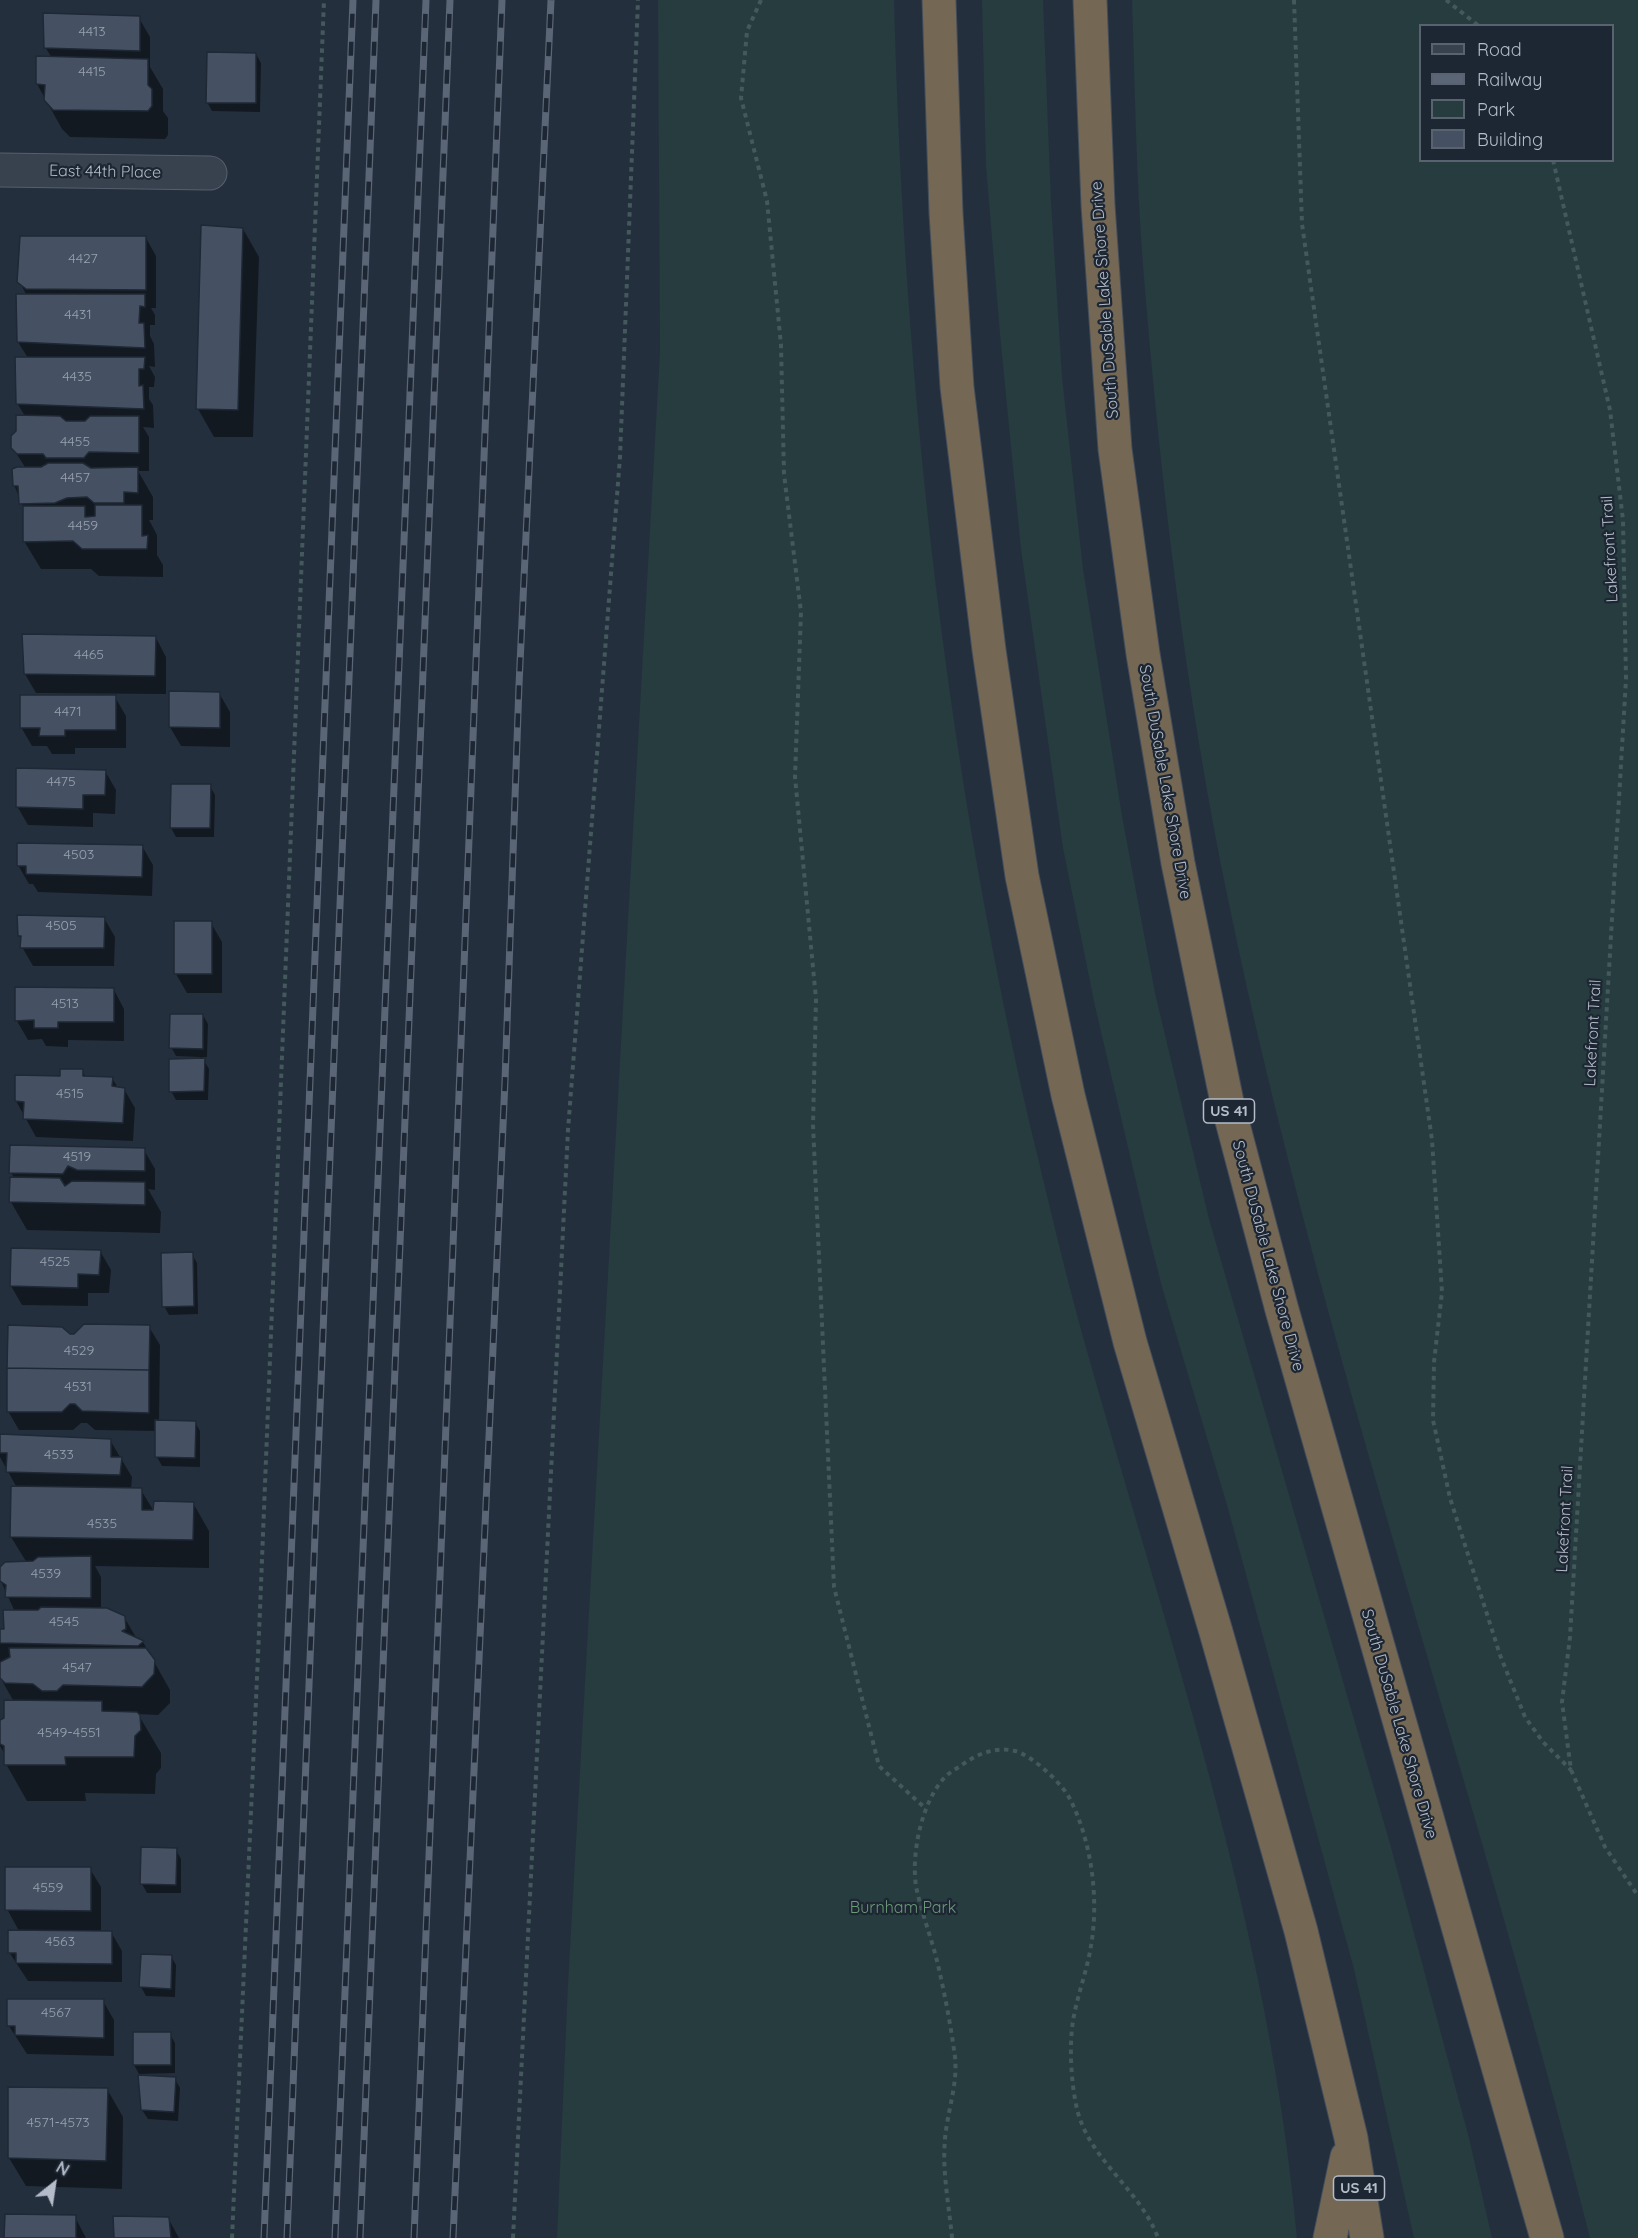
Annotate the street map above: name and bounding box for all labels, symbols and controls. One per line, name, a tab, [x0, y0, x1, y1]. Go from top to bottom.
house number: 4413	[78, 24, 106, 40]
legend	[1419, 24, 1614, 162]
text: Road	[1477, 38, 1522, 61]
house number: 4415	[78, 64, 106, 80]
text: Railway	[1477, 68, 1543, 91]
text: Park	[1477, 98, 1515, 121]
text: Building	[1477, 128, 1543, 151]
street label: East 44th Place	[49, 161, 161, 183]
street label: South DuSable Lake Shore Drive	[1087, 181, 1123, 419]
house number: 4427	[68, 251, 98, 267]
house number: 4431	[64, 307, 92, 323]
house number: 4435	[62, 369, 92, 385]
house number: 4455	[60, 434, 90, 450]
house number: 4457	[60, 470, 90, 486]
street label: Lakefront Trail	[1598, 495, 1622, 603]
house number: 4459	[68, 518, 98, 534]
house number: 4465	[74, 647, 104, 663]
street label: South DuSable Lake Shore Drive	[1135, 663, 1195, 901]
house number: 4471	[54, 704, 82, 720]
house number: 4475	[46, 774, 76, 790]
house number: 4503	[64, 847, 94, 863]
house number: 4505	[45, 918, 77, 934]
street label: Lakefront Trail	[1581, 979, 1605, 1087]
house number: 4513	[51, 996, 79, 1012]
house number: 4515	[56, 1086, 84, 1102]
road number: US 41	[1204, 1099, 1254, 1123]
street label: South DuSable Lake Shore Drive	[1228, 1139, 1308, 1373]
house number: 4519	[63, 1149, 91, 1165]
house number: 4525	[40, 1254, 70, 1270]
house number: 4529	[64, 1343, 94, 1359]
house number: 4531	[64, 1379, 92, 1395]
house number: 4533	[44, 1447, 74, 1463]
street label: Lakefront Trail	[1553, 1465, 1577, 1573]
house number: 4535	[87, 1516, 117, 1532]
house number: 4539	[31, 1566, 61, 1582]
street label: South DuSable Lake Shore Drive	[1357, 1607, 1441, 1841]
house number: 4545	[49, 1614, 79, 1630]
house number: 4547	[62, 1660, 92, 1676]
house number: 4549-4551	[37, 1725, 101, 1741]
house number: 4559	[33, 1880, 63, 1896]
park label: Burnham Park	[850, 1898, 956, 1918]
house number: 4563	[45, 1934, 75, 1950]
house number: 4567	[41, 2005, 71, 2021]
house number: 4571-4573	[26, 2115, 90, 2131]
north arrow	[24, 2154, 84, 2214]
text: N	[53, 2157, 73, 2180]
road number: US 41	[1334, 2176, 1384, 2200]

